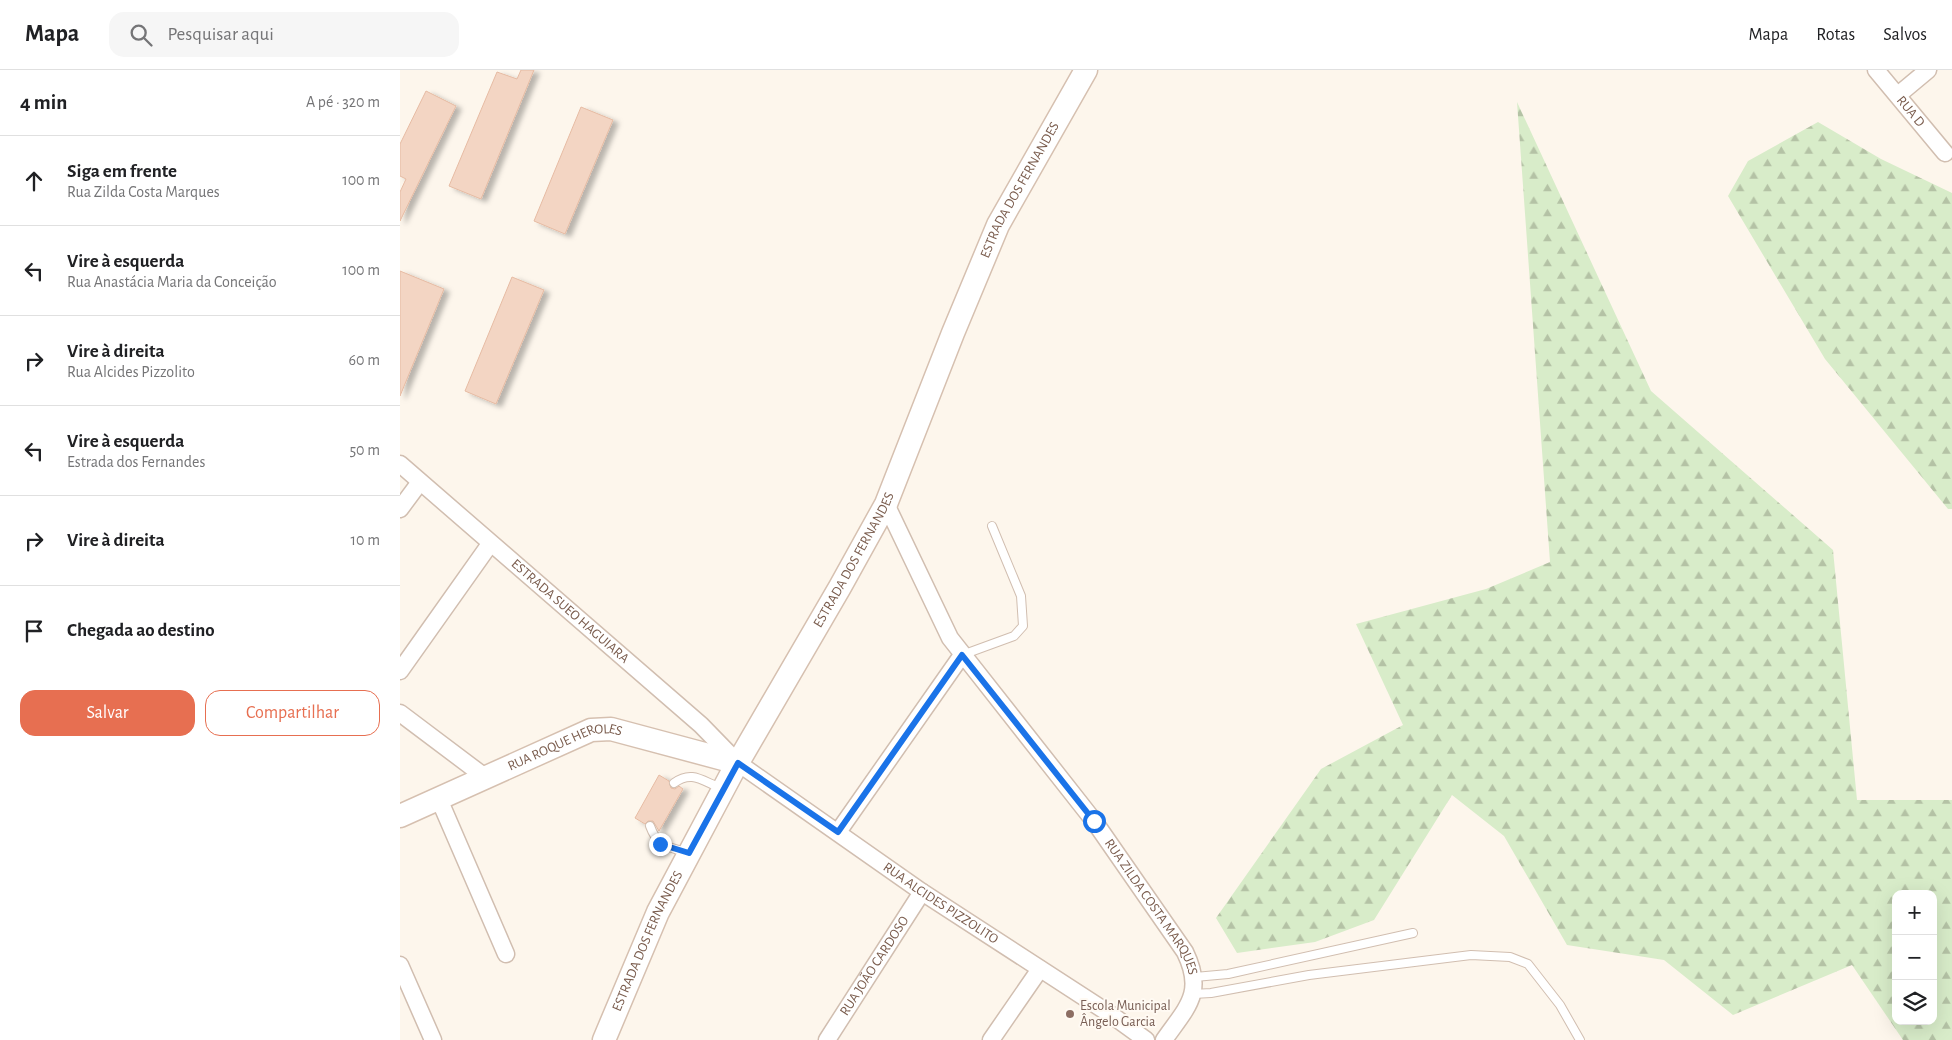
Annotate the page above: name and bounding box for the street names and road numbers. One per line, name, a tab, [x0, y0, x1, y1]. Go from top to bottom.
street label: RUA D	[1894, 93, 1927, 130]
street label: ESTRADA DOS FERNANDES	[978, 120, 1062, 260]
street label: ESTRADA DOS FERNANDES	[811, 491, 897, 630]
street label: ESTRADA SUEO HAGUIARA	[508, 557, 631, 666]
street label: RUA ROQUE HEROLES	[506, 722, 624, 773]
street label: RUA ZILDA COSTA MARQUES	[1102, 837, 1200, 976]
street label: RUA ALCIDES PIZZOLITO	[881, 860, 1001, 947]
street label: ESTRADA DOS FERNANDES	[610, 869, 685, 1013]
street label: RUA JOÃO CARDOSO	[838, 914, 912, 1018]

